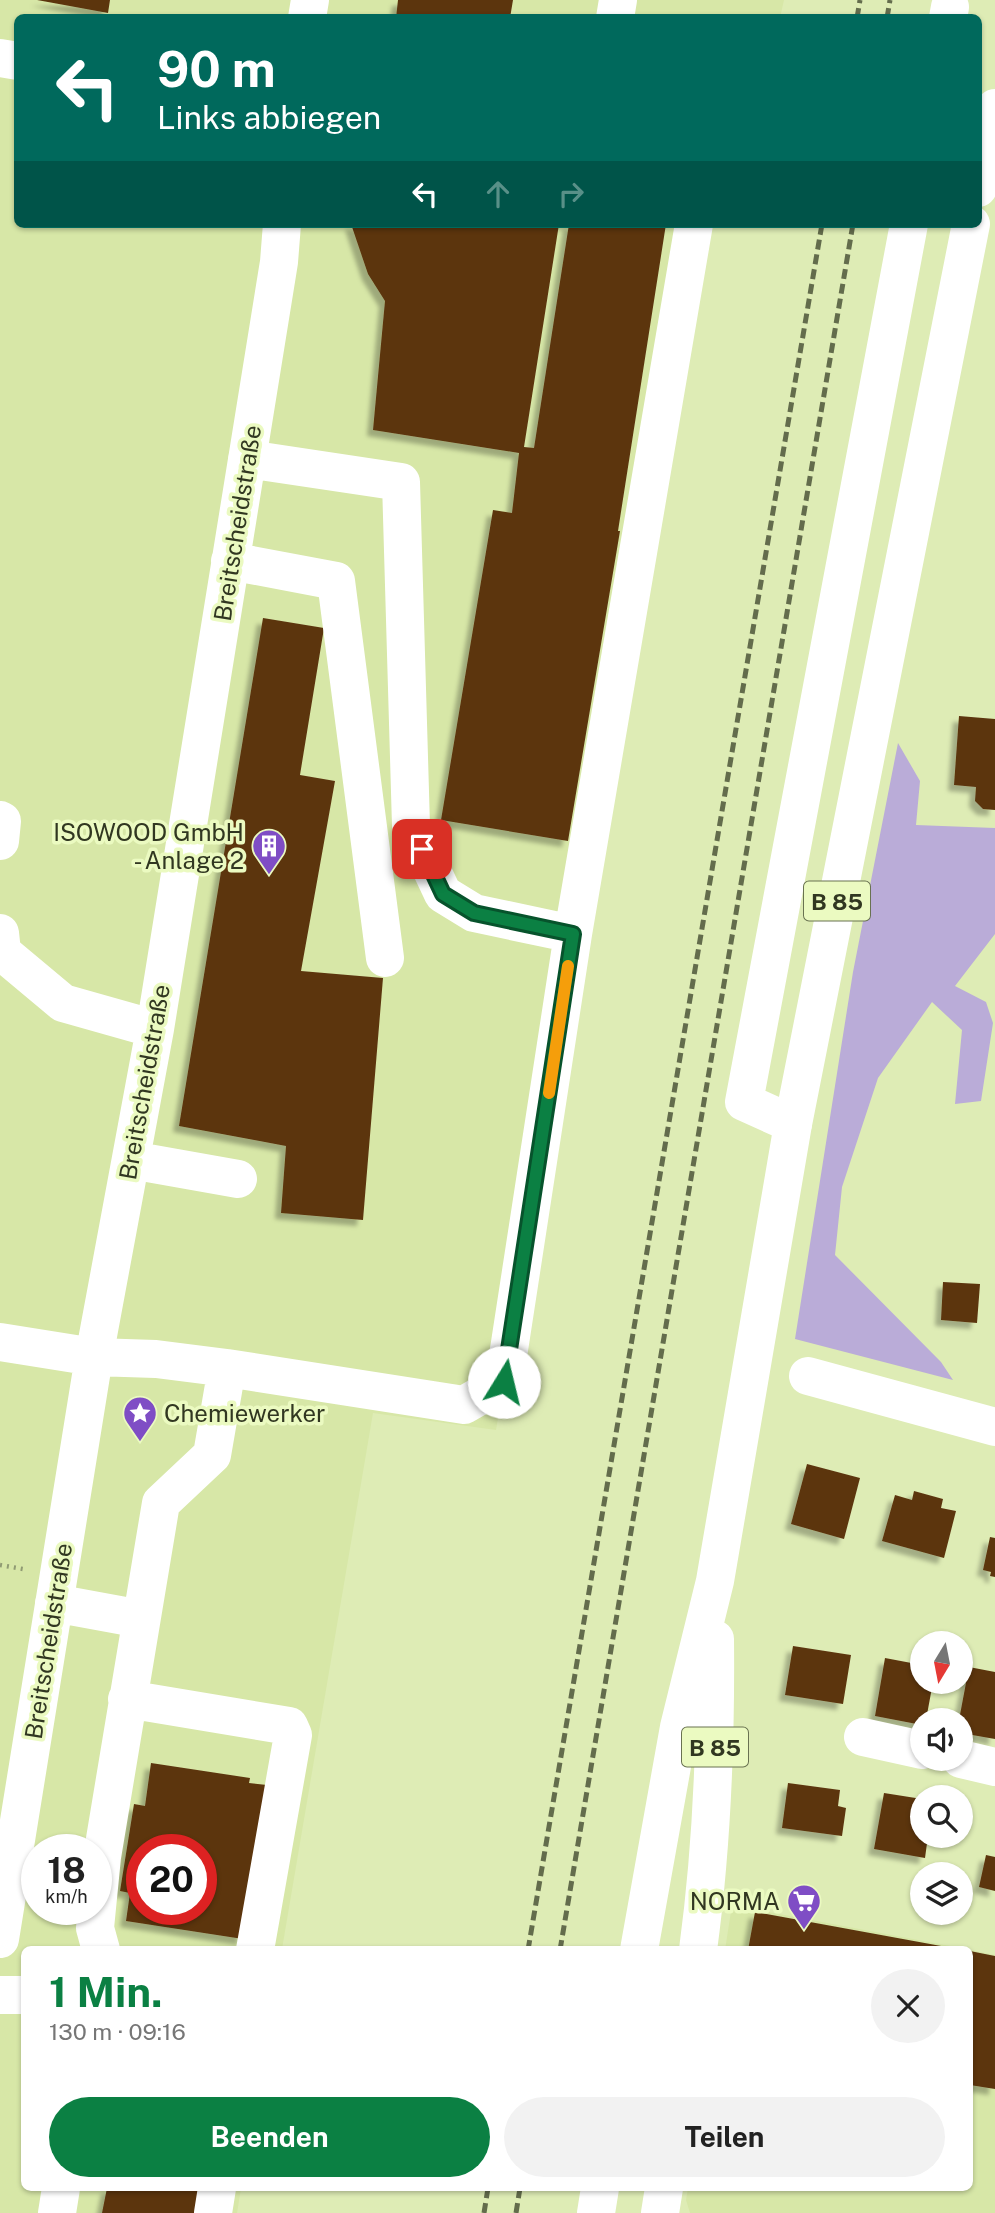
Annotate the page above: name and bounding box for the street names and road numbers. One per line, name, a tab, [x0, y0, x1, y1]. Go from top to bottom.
street label: Breitscheidstraße	[208, 423, 266, 623]
road number: B 85	[804, 882, 870, 920]
street label: Breitscheidstraße	[113, 982, 175, 1182]
street label: Breitscheidstraße	[19, 1541, 77, 1741]
road number: B 85	[682, 1728, 748, 1766]

